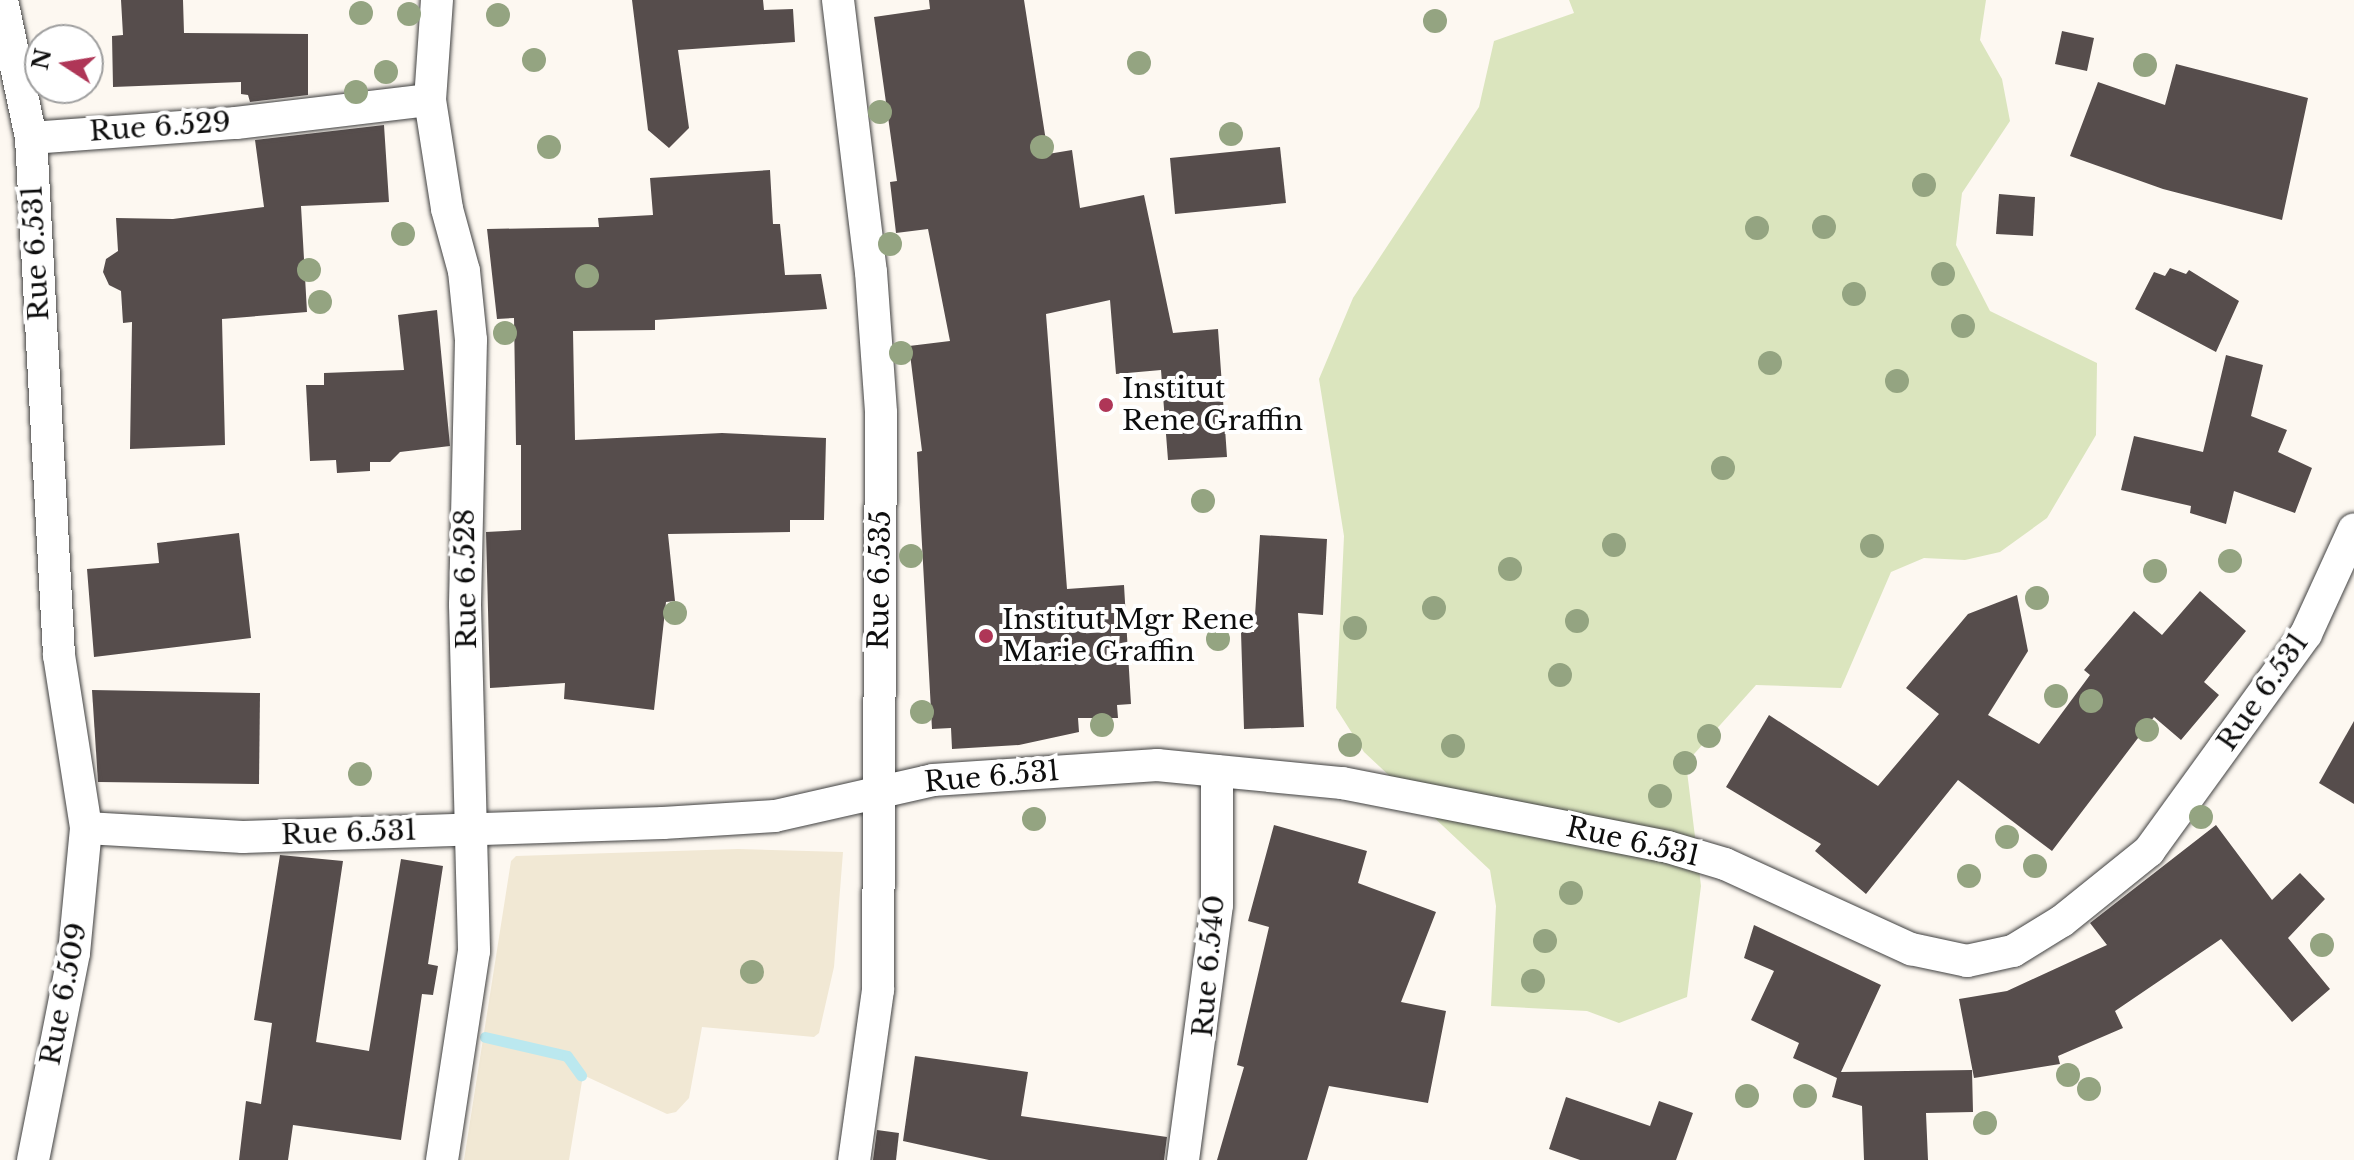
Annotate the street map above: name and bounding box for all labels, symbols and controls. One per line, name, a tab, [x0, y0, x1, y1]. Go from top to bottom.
north arrow	[24, 24, 104, 104]
text: N	[27, 46, 57, 72]
street label: Rue 6.529	[88, 105, 232, 149]
street label: Rue 6.531	[16, 184, 56, 322]
place label: Institut Rene Graffin	[1122, 372, 1303, 438]
marker: Institut Rene Graffin	[1097, 396, 1115, 414]
street label: Rue 6.528	[448, 508, 484, 650]
street label: Rue 6.535	[862, 510, 898, 650]
place label: Institut Mgr Rene Marie Graffin	[1002, 603, 1255, 669]
marker: Institut Mgr Rene Marie Graffin	[977, 627, 995, 645]
street label: Rue 6.531	[2210, 627, 2316, 757]
street label: Rue 6.531	[923, 754, 1061, 800]
street label: Rue 6.531	[1563, 810, 1703, 874]
street label: Rue 6.531	[280, 814, 418, 852]
street label: Rue 6.540	[1186, 894, 1232, 1038]
street label: Rue 6.509	[34, 920, 94, 1068]

